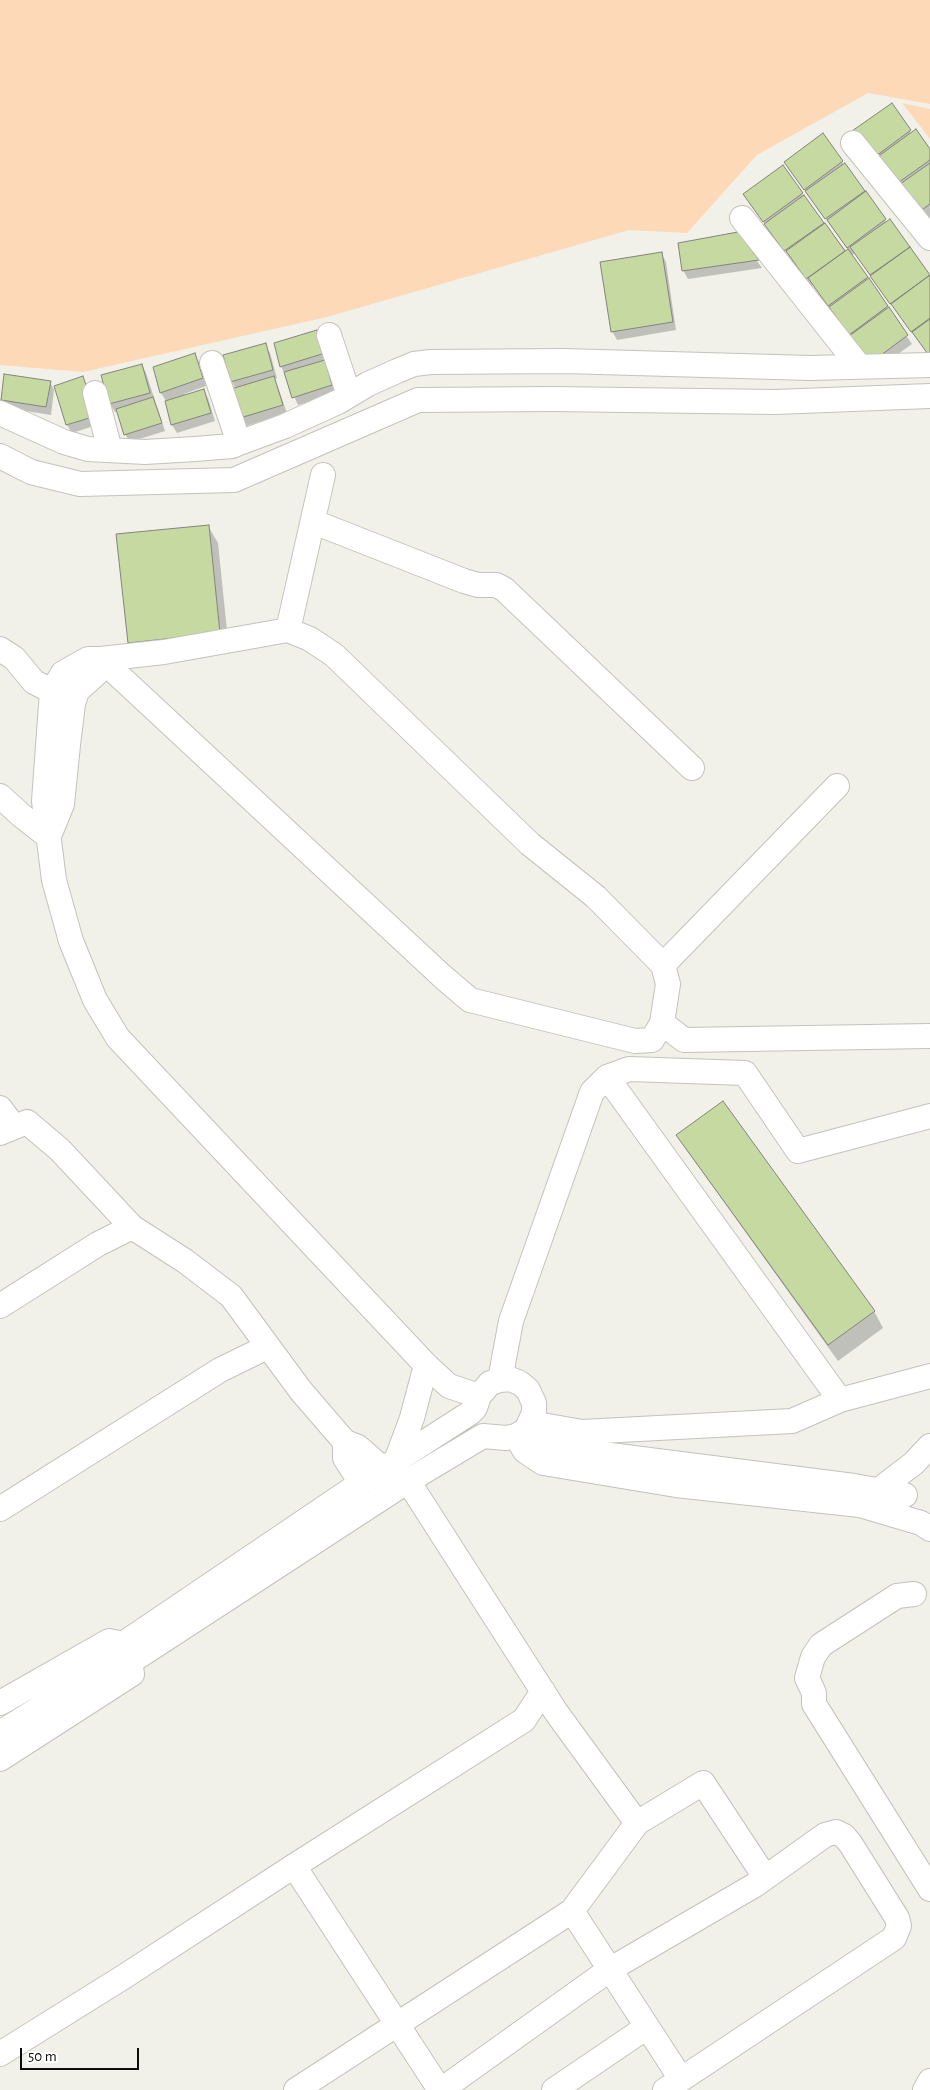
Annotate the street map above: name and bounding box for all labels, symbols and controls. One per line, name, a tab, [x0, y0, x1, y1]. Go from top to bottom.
scale bar	[22, 2038, 141, 2070]
text: 50 m	[28, 2049, 57, 2064]

